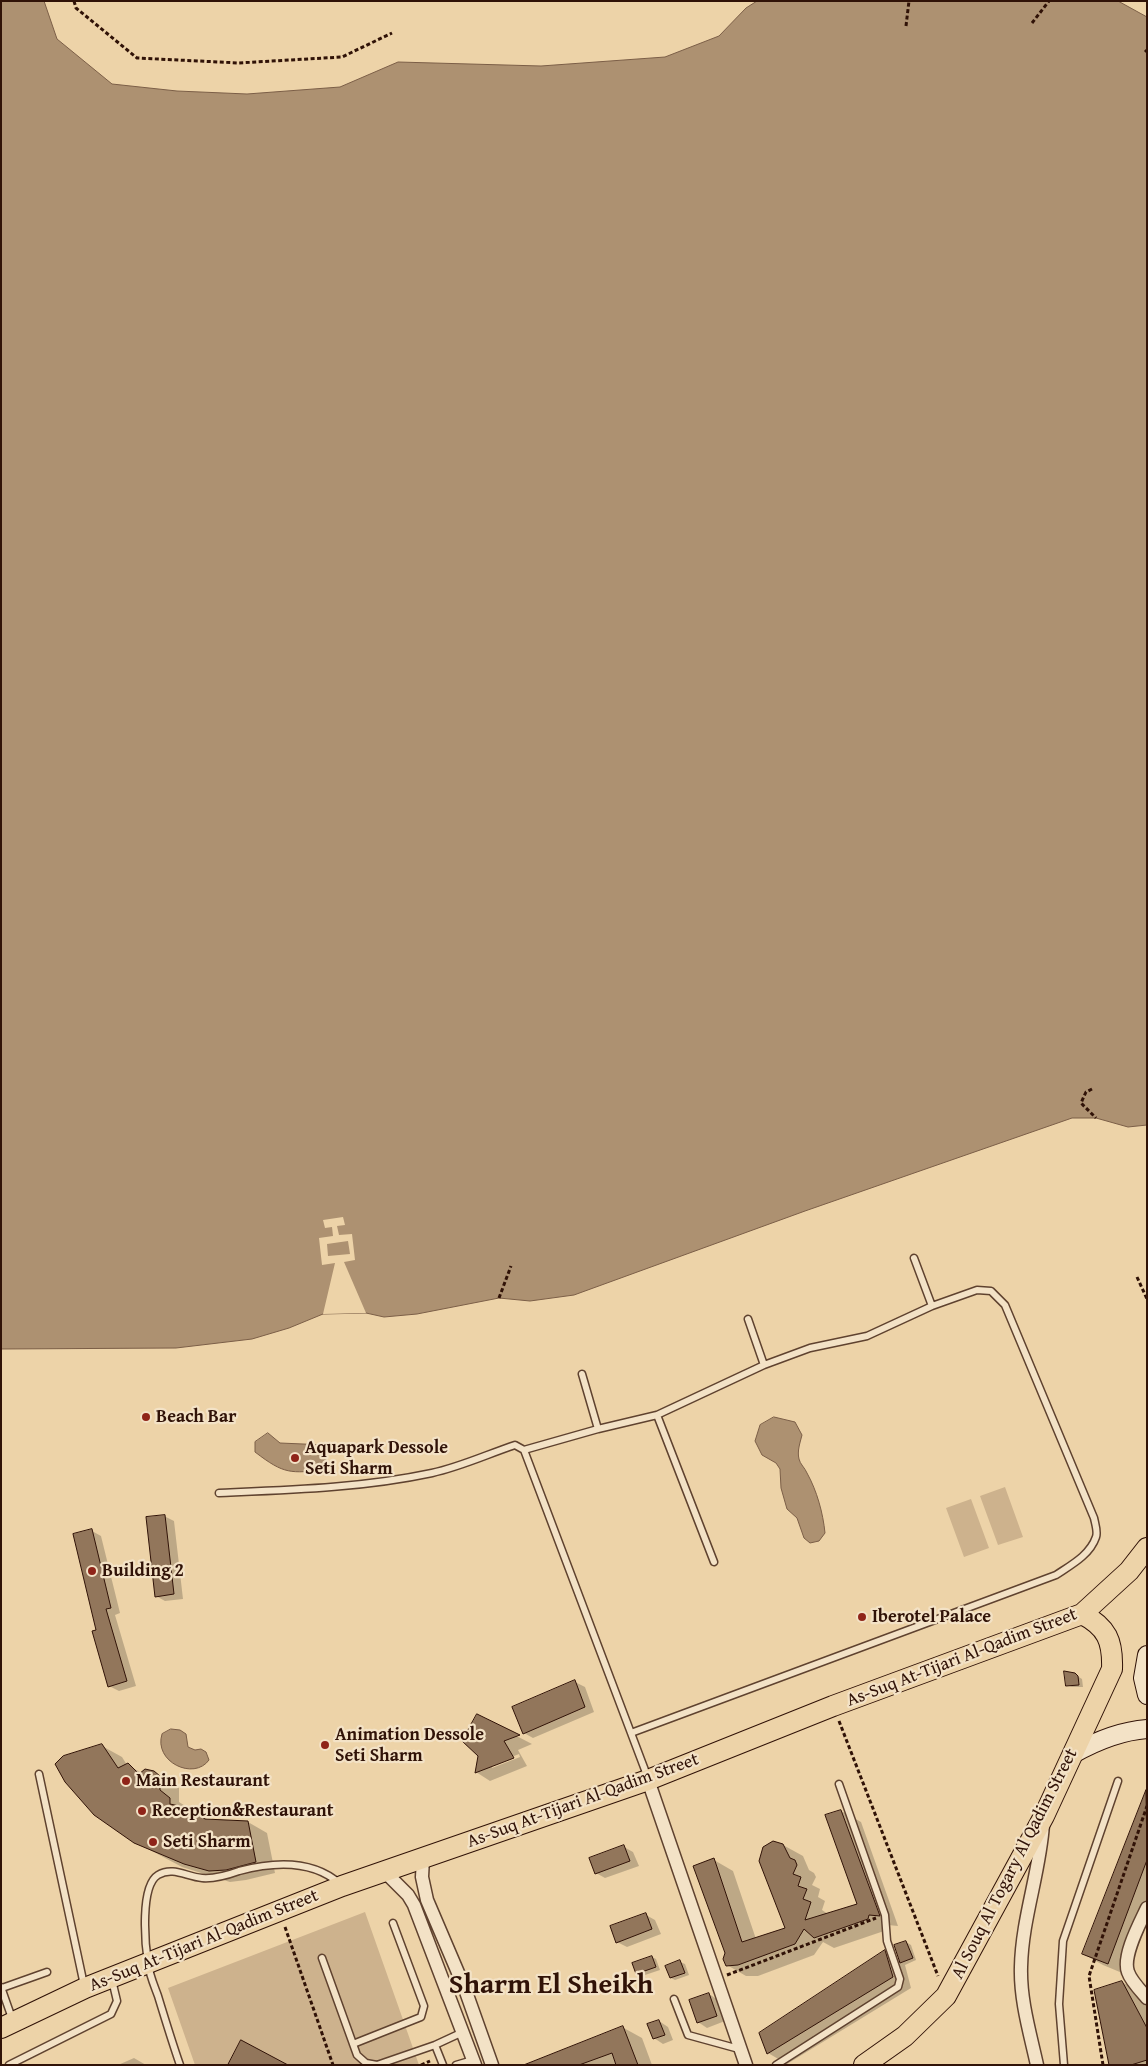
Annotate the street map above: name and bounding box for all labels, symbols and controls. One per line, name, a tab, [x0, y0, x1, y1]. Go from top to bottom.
place label: Beach Bar	[156, 1406, 236, 1428]
marker: Beach Bar	[140, 1411, 152, 1423]
place label: Aquapark Dessole Seti Sharm	[305, 1437, 448, 1480]
marker: Aquapark Dessole Seti Sharm	[289, 1452, 301, 1464]
place label: Building 2	[102, 1560, 184, 1582]
marker: Building 2	[86, 1565, 98, 1577]
street label: As-Suq At-Tijari Al-Qadim Street	[844, 1604, 1080, 1712]
place label: Iberotel Palace	[872, 1606, 991, 1628]
marker: Iberotel Palace	[856, 1611, 868, 1623]
place label: Animation Dessole Seti Sharm	[335, 1724, 484, 1766]
marker: Animation Dessole Seti Sharm	[319, 1739, 331, 1751]
street label: Al Souq Al Togary Al Qadim Street	[947, 1745, 1083, 1983]
street label: As-Suq At-Tijari Al-Qadim Street	[464, 1749, 702, 1853]
place label: Main Restaurant	[136, 1770, 270, 1792]
marker: Main Restaurant	[120, 1775, 132, 1787]
place label: Reception&Restaurant	[152, 1800, 333, 1822]
marker: Reception&Restaurant	[136, 1805, 148, 1817]
place label: Seti Sharm	[163, 1831, 251, 1853]
marker: Seti Sharm	[147, 1836, 159, 1848]
street label: As-Suq At-Tijari Al-Qadim Street	[86, 1885, 322, 1997]
district label: Sharm El Sheikh	[449, 1969, 653, 2003]

